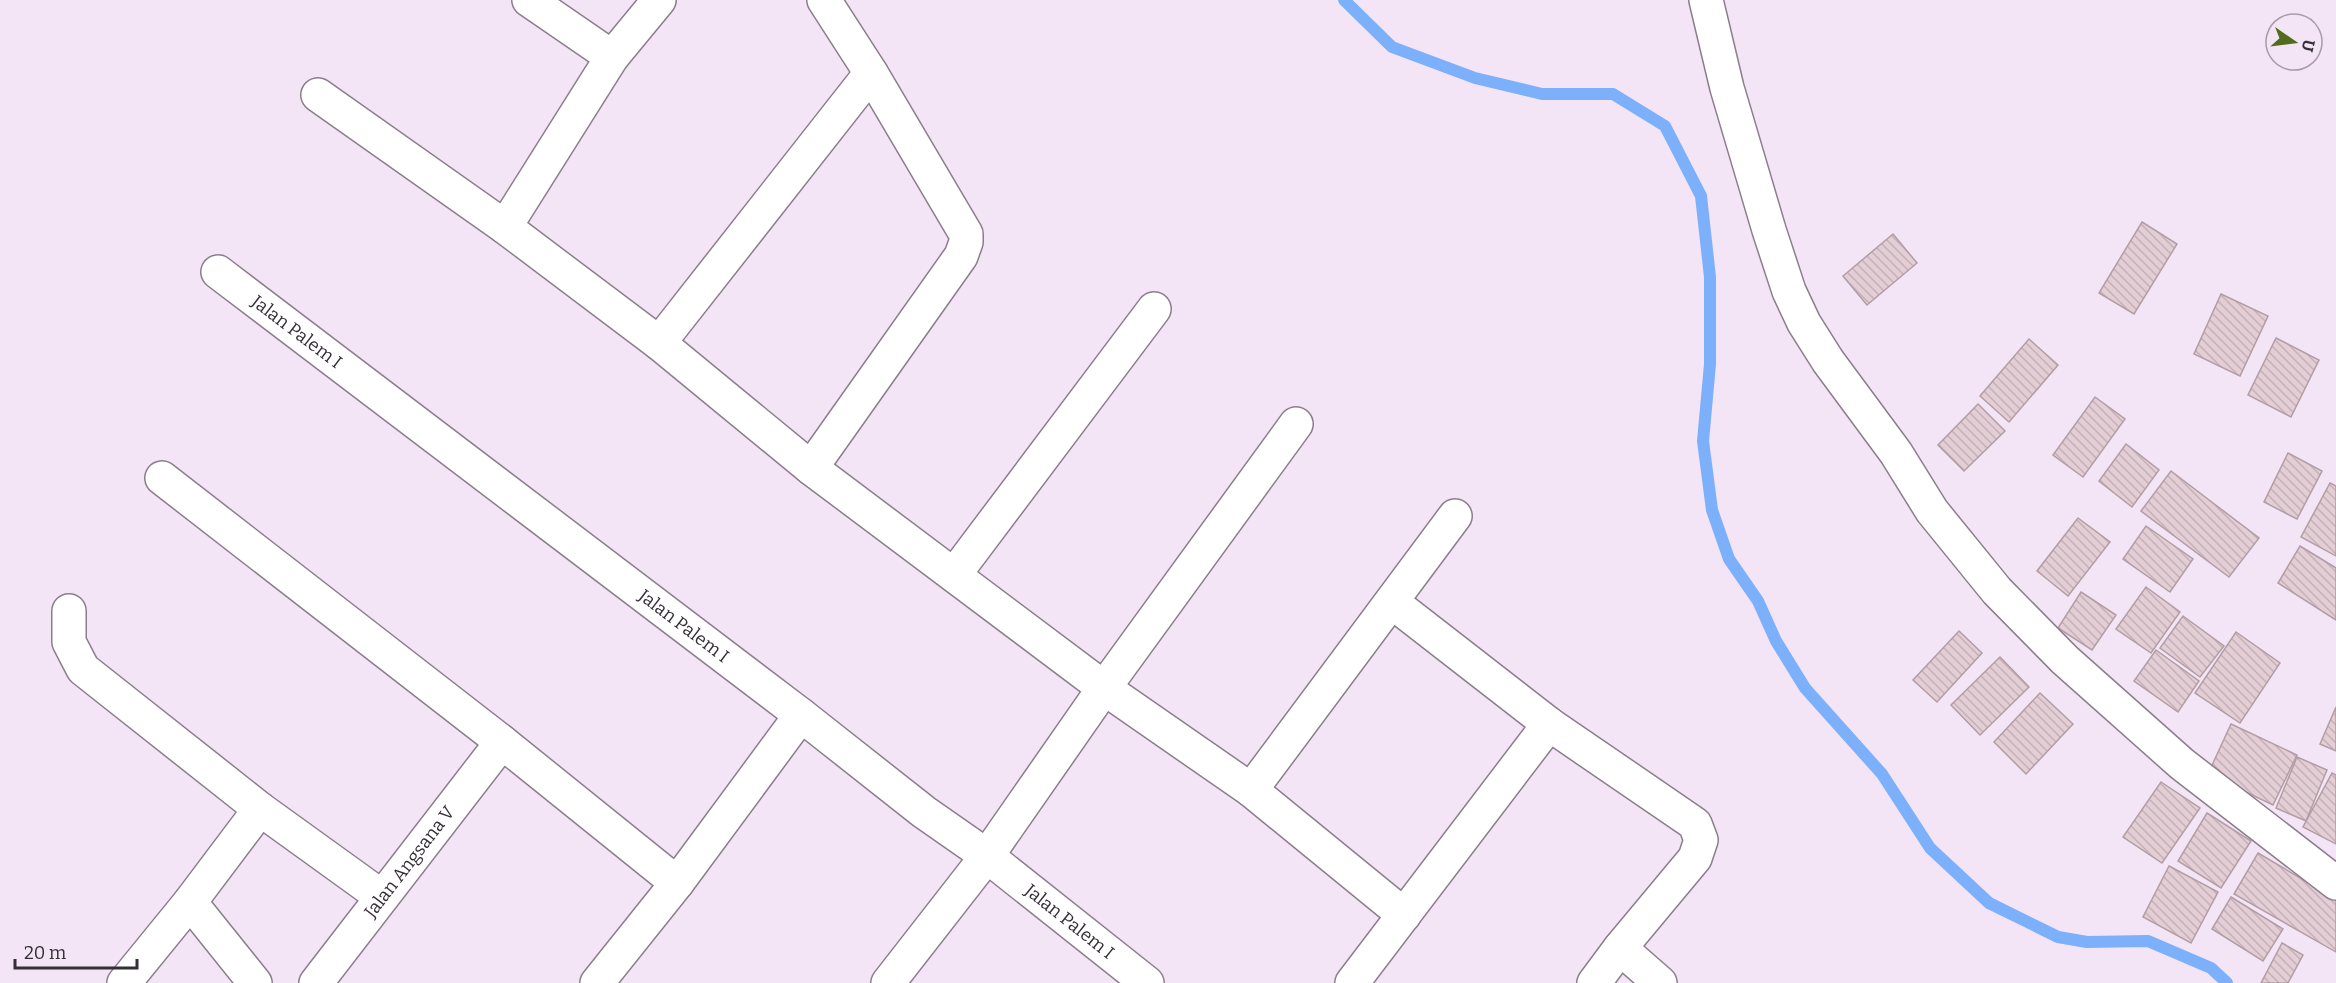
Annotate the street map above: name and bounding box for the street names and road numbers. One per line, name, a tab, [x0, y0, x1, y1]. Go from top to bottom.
street label: Jalan Palem I	[247, 290, 346, 373]
street label: Jalan Palem I	[634, 584, 733, 667]
street label: Jalan Angsana V	[359, 801, 460, 923]
street label: Jalan Palem I	[1020, 879, 1118, 964]

